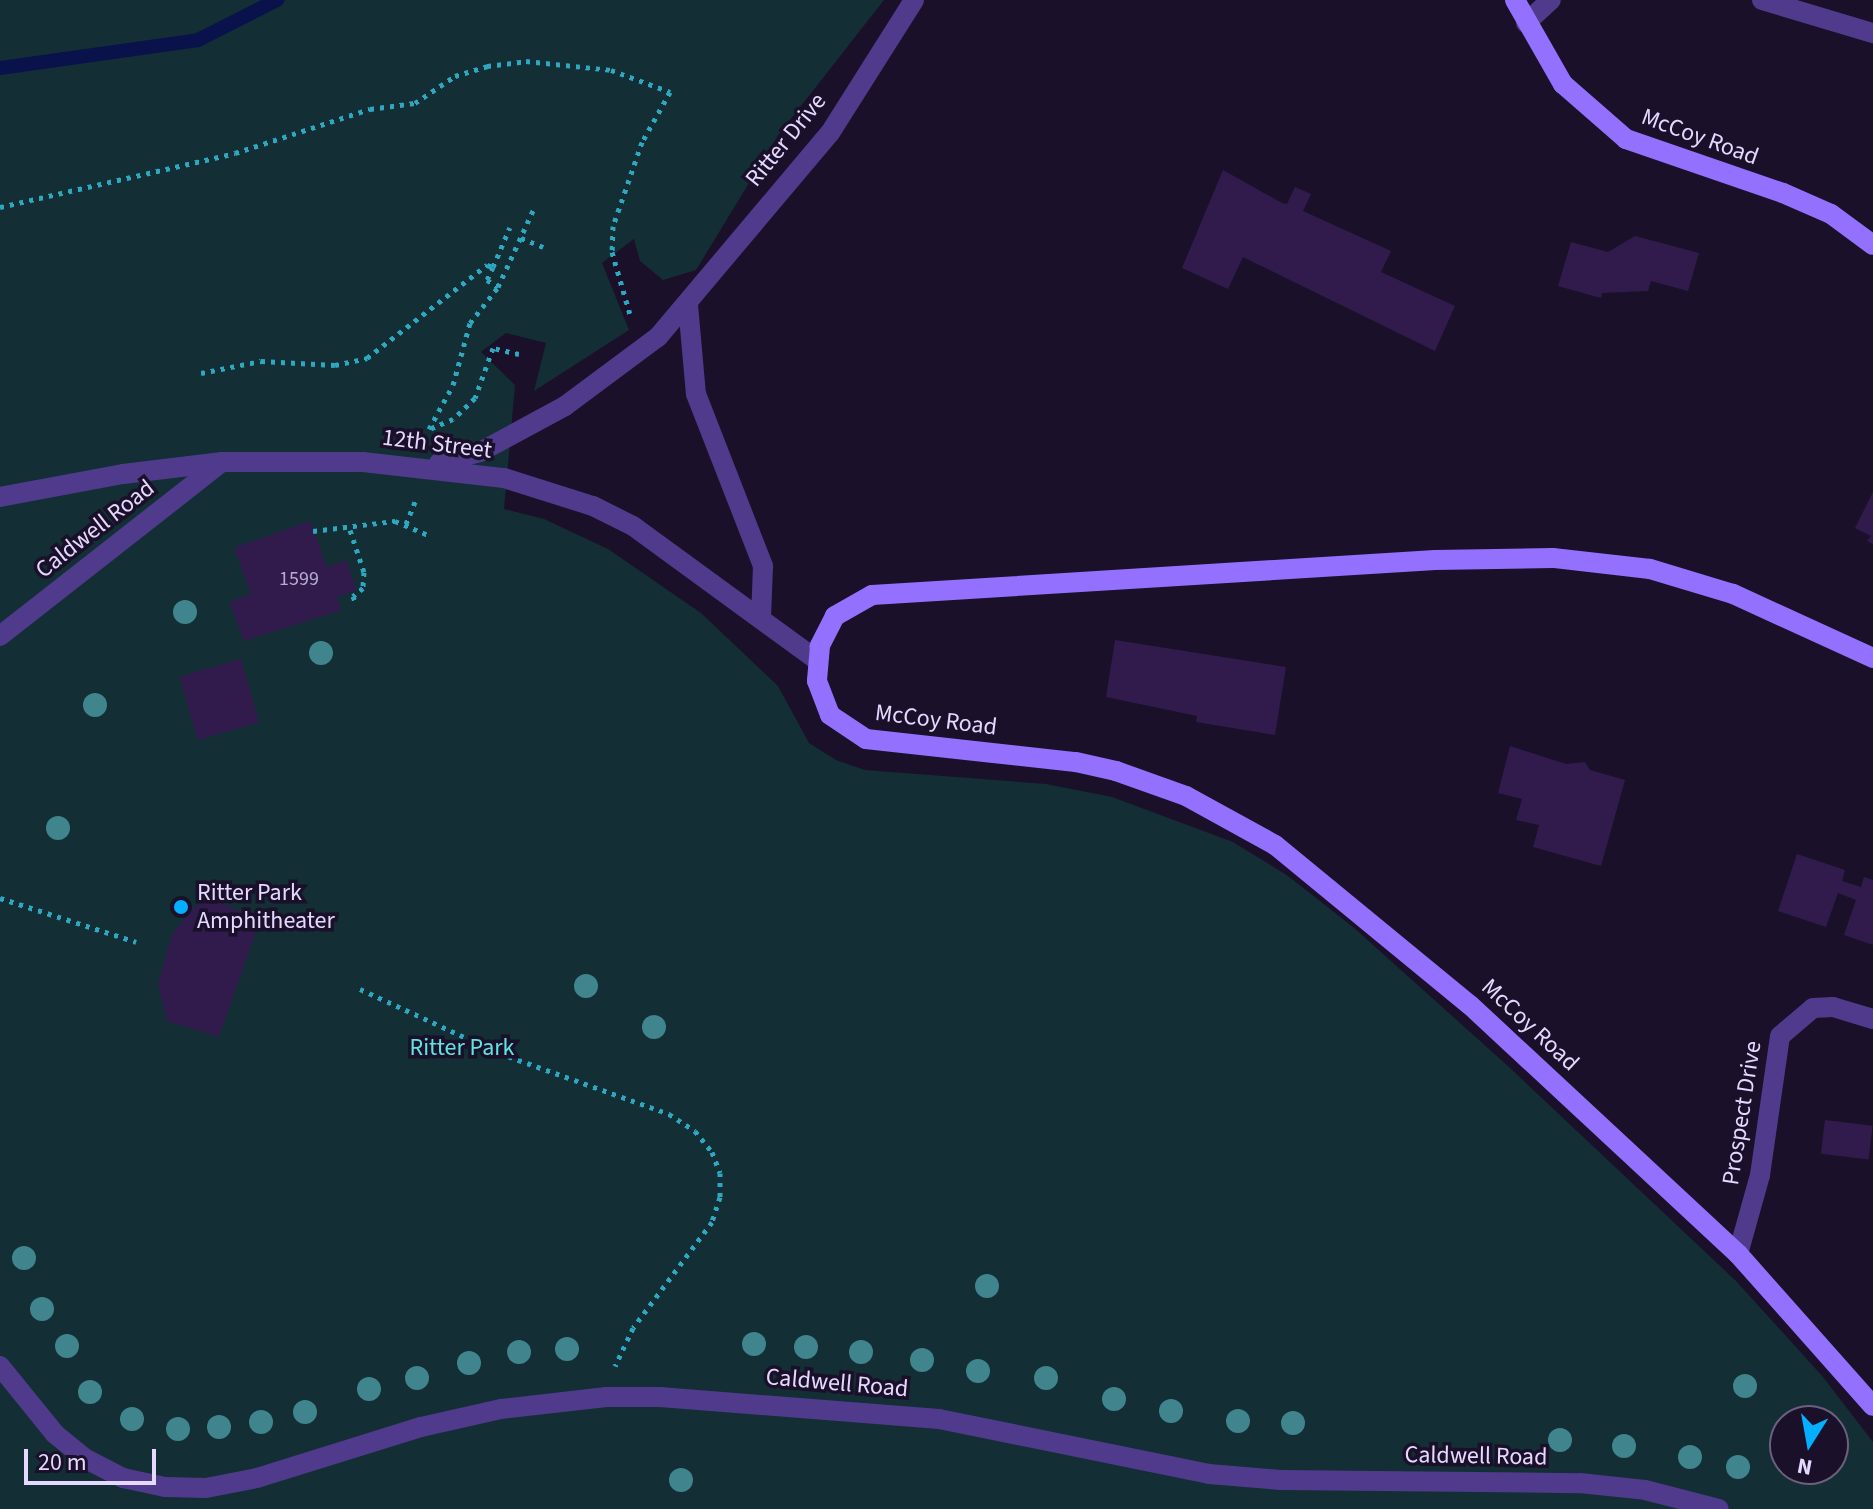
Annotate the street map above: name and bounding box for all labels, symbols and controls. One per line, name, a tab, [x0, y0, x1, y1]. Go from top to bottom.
street label: Ritter Drive	[740, 87, 832, 193]
street label: McCoy Road	[1638, 103, 1762, 171]
street label: 12th Street	[381, 423, 493, 465]
street label: Caldwell Road	[30, 474, 160, 584]
house number: 1599	[279, 567, 319, 591]
street label: McCoy Road	[873, 698, 999, 742]
place label: Ritter Park Amphitheater	[197, 879, 335, 935]
marker: Ritter Park Amphitheater	[172, 898, 190, 916]
street label: McCoy Road	[1475, 973, 1585, 1077]
park label: Ritter Park	[410, 1034, 514, 1062]
street label: Prospect Drive	[1716, 1039, 1768, 1187]
street label: Caldwell Road	[765, 1362, 909, 1404]
north arrow	[1769, 1405, 1849, 1485]
scale bar	[28, 1433, 160, 1483]
street label: Caldwell Road	[1404, 1440, 1548, 1472]
text: 20 m	[38, 1445, 87, 1480]
text: N	[1795, 1449, 1815, 1484]

